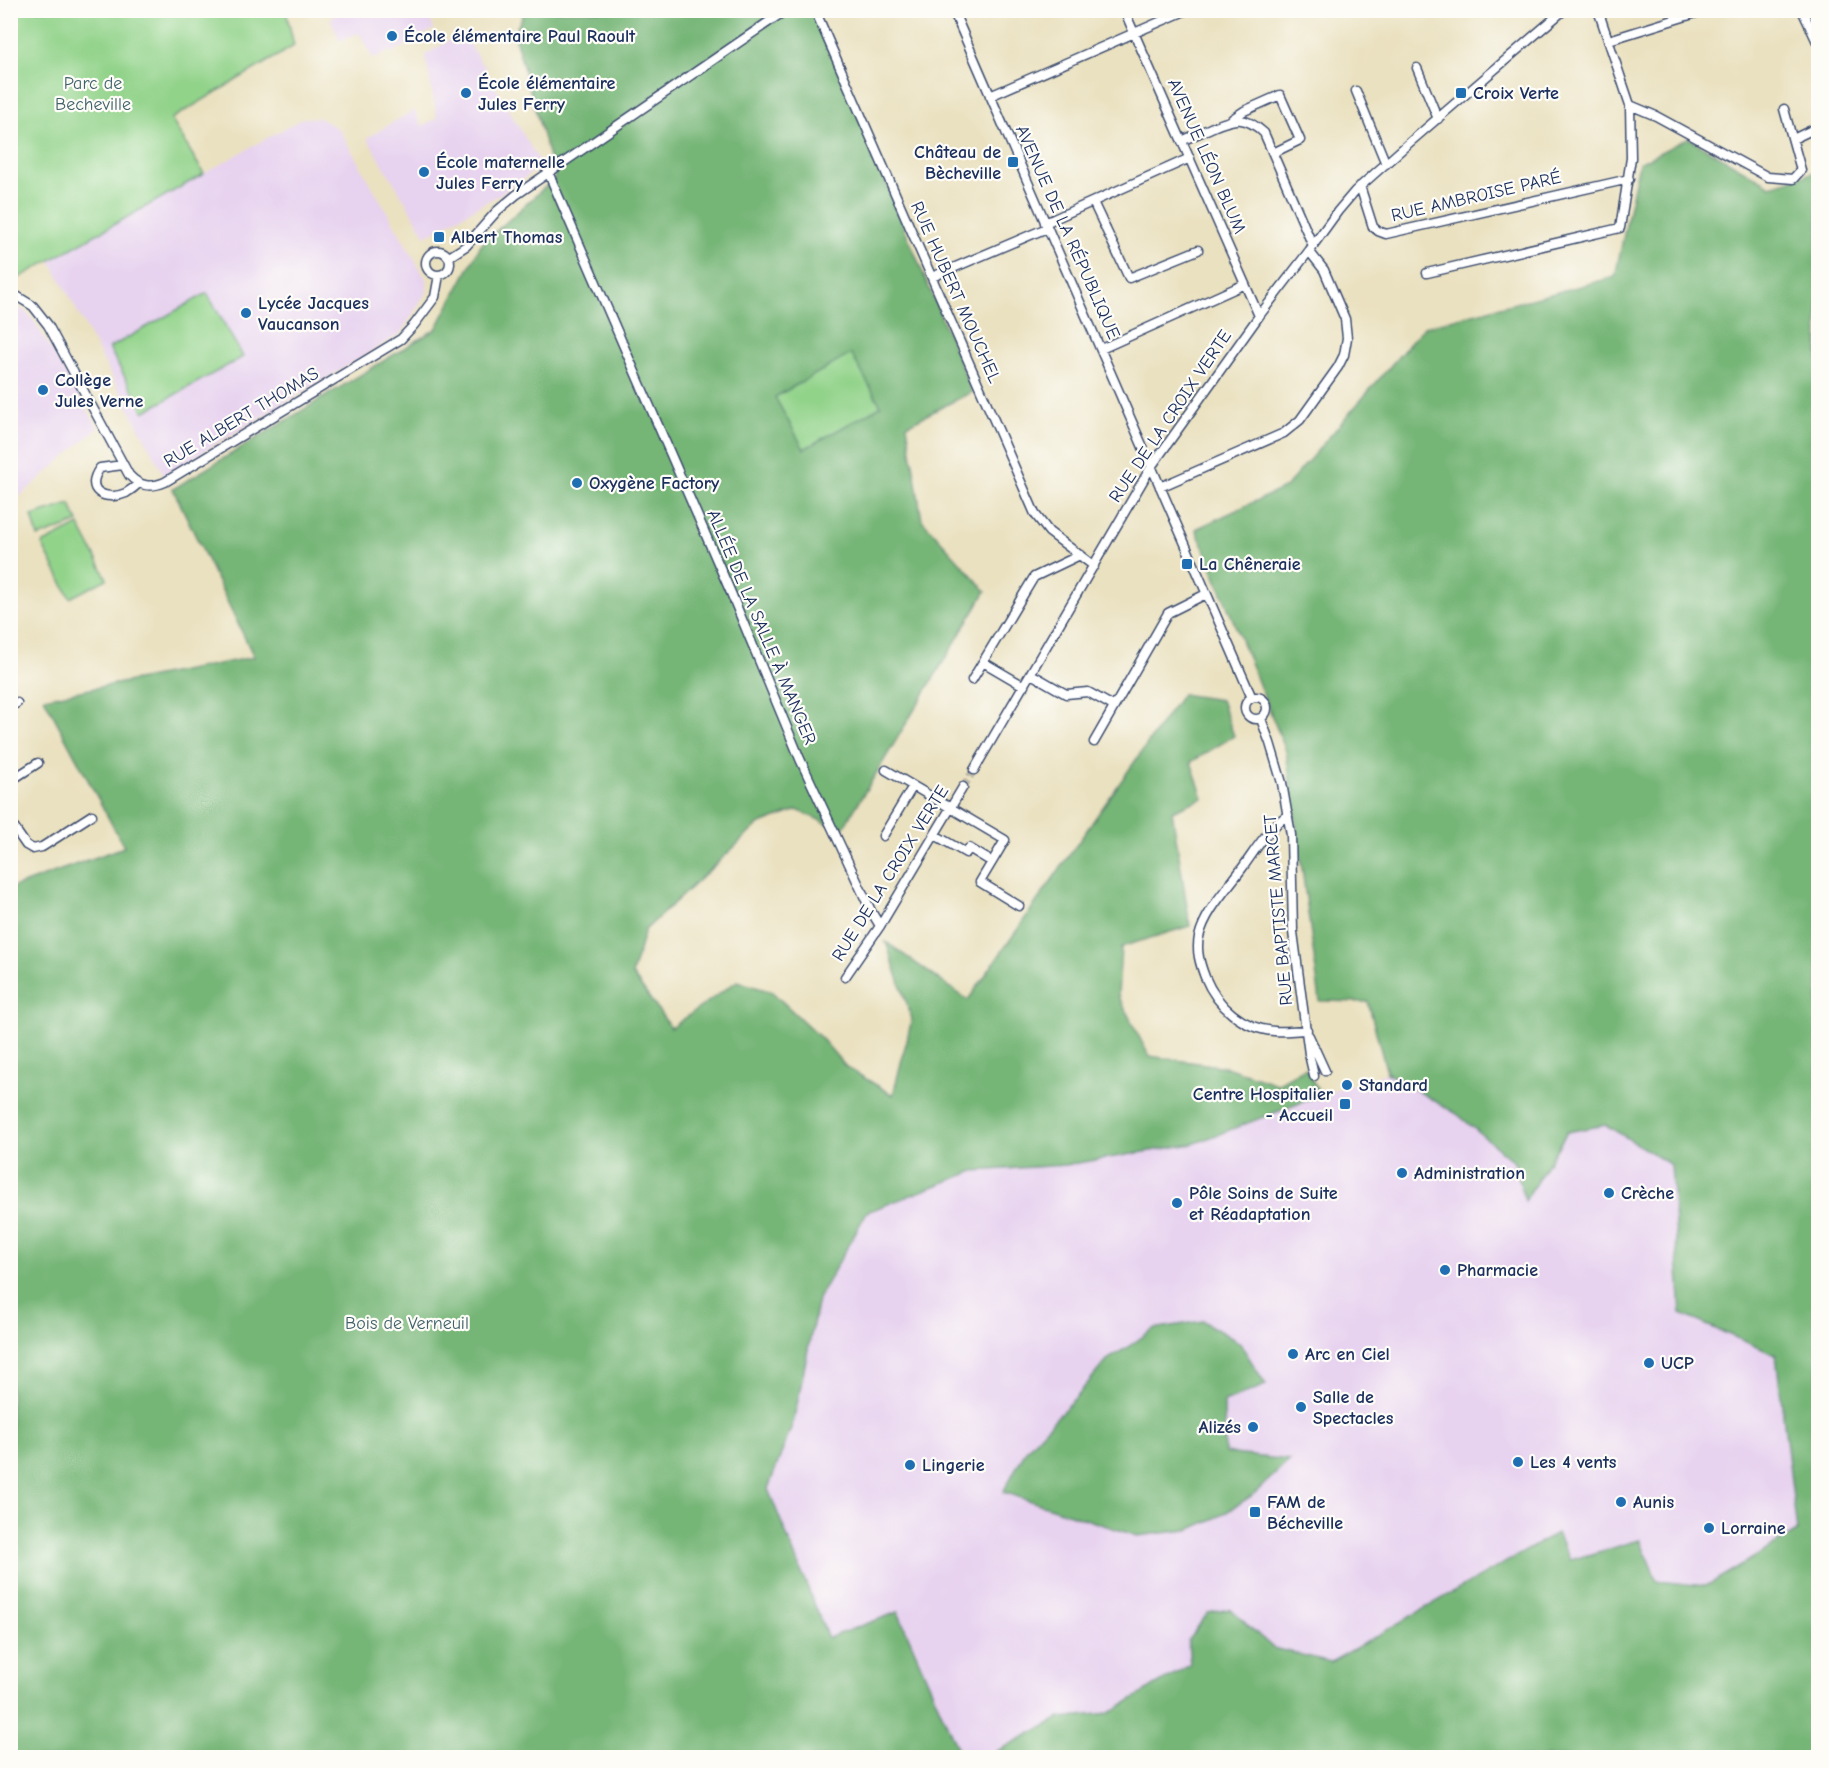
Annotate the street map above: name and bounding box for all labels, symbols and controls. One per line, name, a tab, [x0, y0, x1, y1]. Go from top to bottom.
place label: École élémentaire Paul Raoult	[404, 25, 636, 47]
marker: École élémentaire Paul Raoult	[385, 29, 399, 43]
place label: École élémentaire Jules Ferry	[478, 72, 616, 115]
park label: Parc de Becheville	[55, 73, 131, 115]
street label: AVENUE LÉON BLUM	[1163, 75, 1251, 237]
place label: Croix Verte	[1473, 83, 1559, 104]
marker: École élémentaire Jules Ferry	[459, 86, 473, 100]
marker: Croix Verte	[1454, 86, 1468, 100]
street label: AVENUE DE LA RÉPUBLIQUE	[1011, 122, 1125, 342]
place label: Château de Bècheville	[914, 142, 1001, 184]
place label: École maternelle Jules Ferry	[436, 151, 565, 194]
marker: Château de Bècheville	[1006, 155, 1020, 169]
marker: École maternelle Jules Ferry	[417, 165, 431, 179]
street label: RUE AMBROISE PARÉ	[1389, 166, 1563, 226]
street label: RUE HUBERT MOUCHEL	[906, 198, 1005, 386]
place label: Albert Thomas	[451, 227, 563, 248]
marker: Albert Thomas	[432, 230, 446, 244]
place label: Lycée Jacques Vaucanson	[258, 293, 369, 335]
marker: Lycée Jacques Vaucanson	[239, 306, 253, 320]
street label: RUE DE LA CROIX VERTE	[1105, 326, 1236, 506]
street label: RUE ALBERT THOMAS	[160, 363, 323, 472]
place label: Collège Jules Verne	[55, 370, 143, 412]
marker: Collège Jules Verne	[36, 383, 50, 397]
place label: Oxygène Factory	[589, 473, 720, 494]
marker: Oxygène Factory	[570, 476, 584, 490]
street label: ALLÉE DE LA SALLE À MANGER	[702, 506, 822, 748]
place label: La Chêneraie	[1199, 554, 1301, 575]
marker: La Chêneraie	[1180, 557, 1194, 571]
street label: RUE DE LA CROIX VERTE	[828, 781, 953, 965]
street label: RUE BAPTISTE MARCET	[1260, 813, 1297, 1006]
place label: Standard	[1359, 1075, 1428, 1096]
marker: Standard	[1340, 1078, 1354, 1092]
place label: Centre Hospitalier - Accueil	[1193, 1084, 1334, 1126]
marker: Centre Hospitalier - Accueil	[1338, 1097, 1352, 1111]
place label: Administration	[1414, 1163, 1525, 1184]
marker: Administration	[1395, 1166, 1409, 1180]
place label: Pôle Soins de Suite et Réadaptation	[1189, 1183, 1338, 1225]
place label: Crèche	[1621, 1183, 1674, 1204]
marker: Crèche	[1602, 1186, 1616, 1200]
marker: Pôle Soins de Suite et Réadaptation	[1170, 1196, 1184, 1210]
place label: Pharmacie	[1457, 1260, 1538, 1281]
marker: Pharmacie	[1438, 1263, 1452, 1277]
park label: Bois de Verneuil	[345, 1313, 469, 1334]
place label: Arc en Ciel	[1305, 1344, 1390, 1365]
marker: Arc en Ciel	[1286, 1347, 1300, 1361]
place label: UCP	[1661, 1353, 1694, 1374]
marker: UCP	[1642, 1356, 1656, 1370]
place label: Salle de Spectacles	[1313, 1387, 1394, 1429]
marker: Salle de Spectacles	[1294, 1400, 1308, 1414]
place label: Alizés	[1199, 1417, 1241, 1438]
marker: Alizés	[1246, 1420, 1260, 1434]
place label: Les 4 vents	[1530, 1452, 1617, 1473]
place label: Lingerie	[922, 1455, 985, 1476]
marker: Les 4 vents	[1511, 1455, 1525, 1469]
marker: Lingerie	[903, 1458, 917, 1472]
place label: FAM de Bécheville	[1267, 1492, 1343, 1534]
place label: Aunis	[1633, 1492, 1674, 1513]
marker: Aunis	[1614, 1495, 1628, 1509]
marker: FAM de Bécheville	[1248, 1505, 1262, 1519]
place label: Lorraine	[1721, 1518, 1786, 1539]
marker: Lorraine	[1702, 1521, 1716, 1535]

